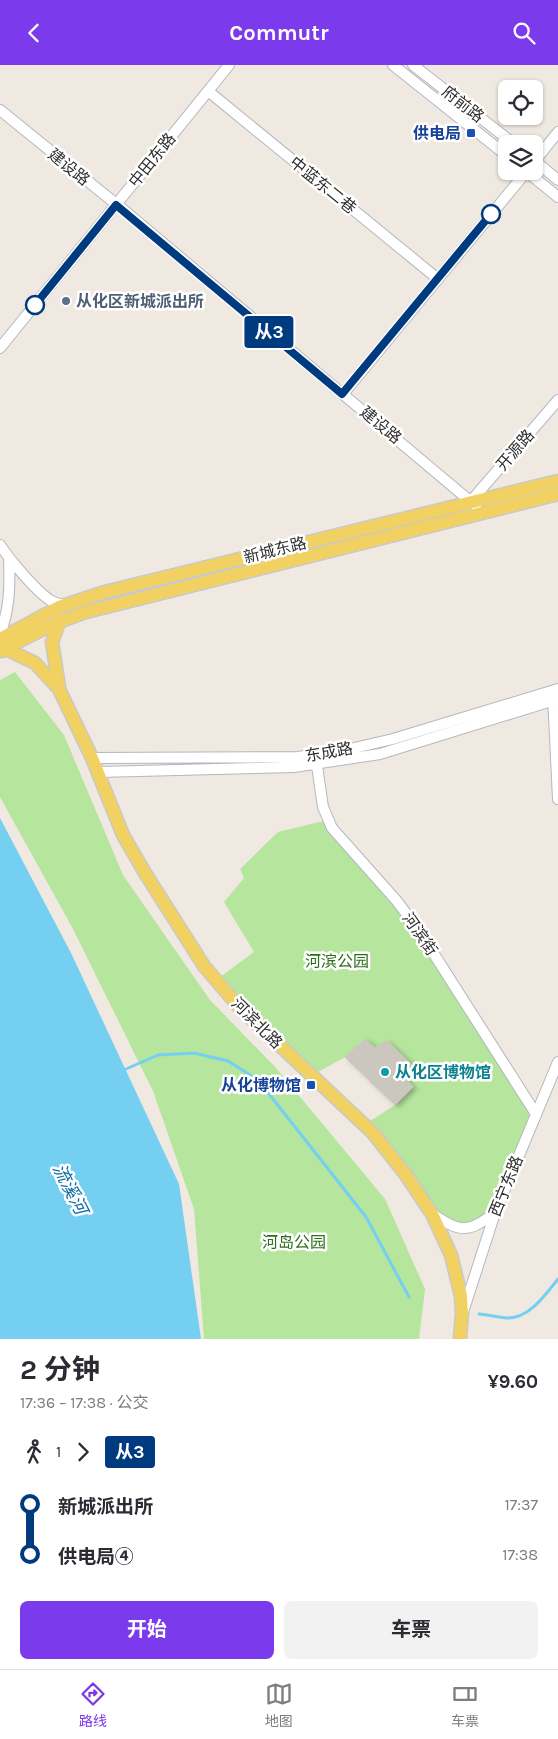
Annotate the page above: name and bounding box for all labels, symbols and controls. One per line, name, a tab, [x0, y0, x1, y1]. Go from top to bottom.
icon: back	[20, 19, 48, 47]
icon: search	[510, 19, 538, 47]
text: Commutr	[229, 20, 329, 46]
map controls	[498, 80, 543, 180]
button: locate	[498, 80, 543, 125]
street label: 府前路	[438, 82, 488, 126]
place label: 供电局	[413, 124, 461, 143]
marker: 供电局	[465, 127, 477, 139]
street label: 中田东路	[124, 129, 180, 191]
button: layers	[498, 135, 543, 180]
street label: 建设路	[44, 145, 94, 189]
street label: 中蓝东二巷	[286, 152, 360, 218]
unlabelled marker	[481, 204, 501, 224]
place label: 从化区新城派出所	[76, 292, 204, 311]
unlabelled marker	[25, 295, 45, 315]
marker: 从化区新城派出所	[60, 295, 72, 307]
line badge: 从3	[246, 316, 292, 348]
text: 从3	[254, 321, 284, 343]
street label: 建设路	[357, 402, 405, 448]
street label: 开源路	[492, 426, 538, 474]
street label: 新城东路	[242, 533, 308, 567]
street label: 东成路	[304, 738, 354, 766]
street label: 河滨街	[398, 909, 442, 959]
park label: 河滨公园	[305, 952, 369, 971]
street label: 河滨北路	[228, 994, 286, 1052]
place label: 从化区博物馆	[395, 1063, 491, 1082]
marker: 从化区博物馆	[379, 1066, 391, 1078]
place label: 从化博物馆	[221, 1076, 301, 1095]
marker: 从化博物馆	[305, 1079, 317, 1091]
street label: 西宁东路	[485, 1153, 527, 1219]
water label: 流溪河	[48, 1160, 93, 1221]
park label: 河岛公园	[262, 1233, 326, 1252]
text: 2 分钟	[20, 1353, 100, 1386]
text: ¥9.60	[488, 1371, 538, 1393]
text: 17:36 – 17:38 · 公交	[20, 1393, 148, 1412]
icon: walk	[20, 1438, 48, 1466]
icon: forward	[69, 1438, 97, 1466]
text: 从3	[115, 1441, 145, 1463]
text: 1	[56, 1442, 61, 1461]
text: 17:37	[505, 1495, 538, 1514]
text: 新城派出所	[58, 1496, 153, 1518]
text: 17:38	[502, 1545, 538, 1564]
text: 供电局④	[58, 1546, 134, 1568]
button: 开始	[20, 1601, 274, 1659]
button: 车票	[284, 1601, 538, 1659]
tab: 路线	[79, 1680, 107, 1730]
tab: 地图	[265, 1680, 293, 1730]
tab: 车票	[451, 1680, 479, 1730]

